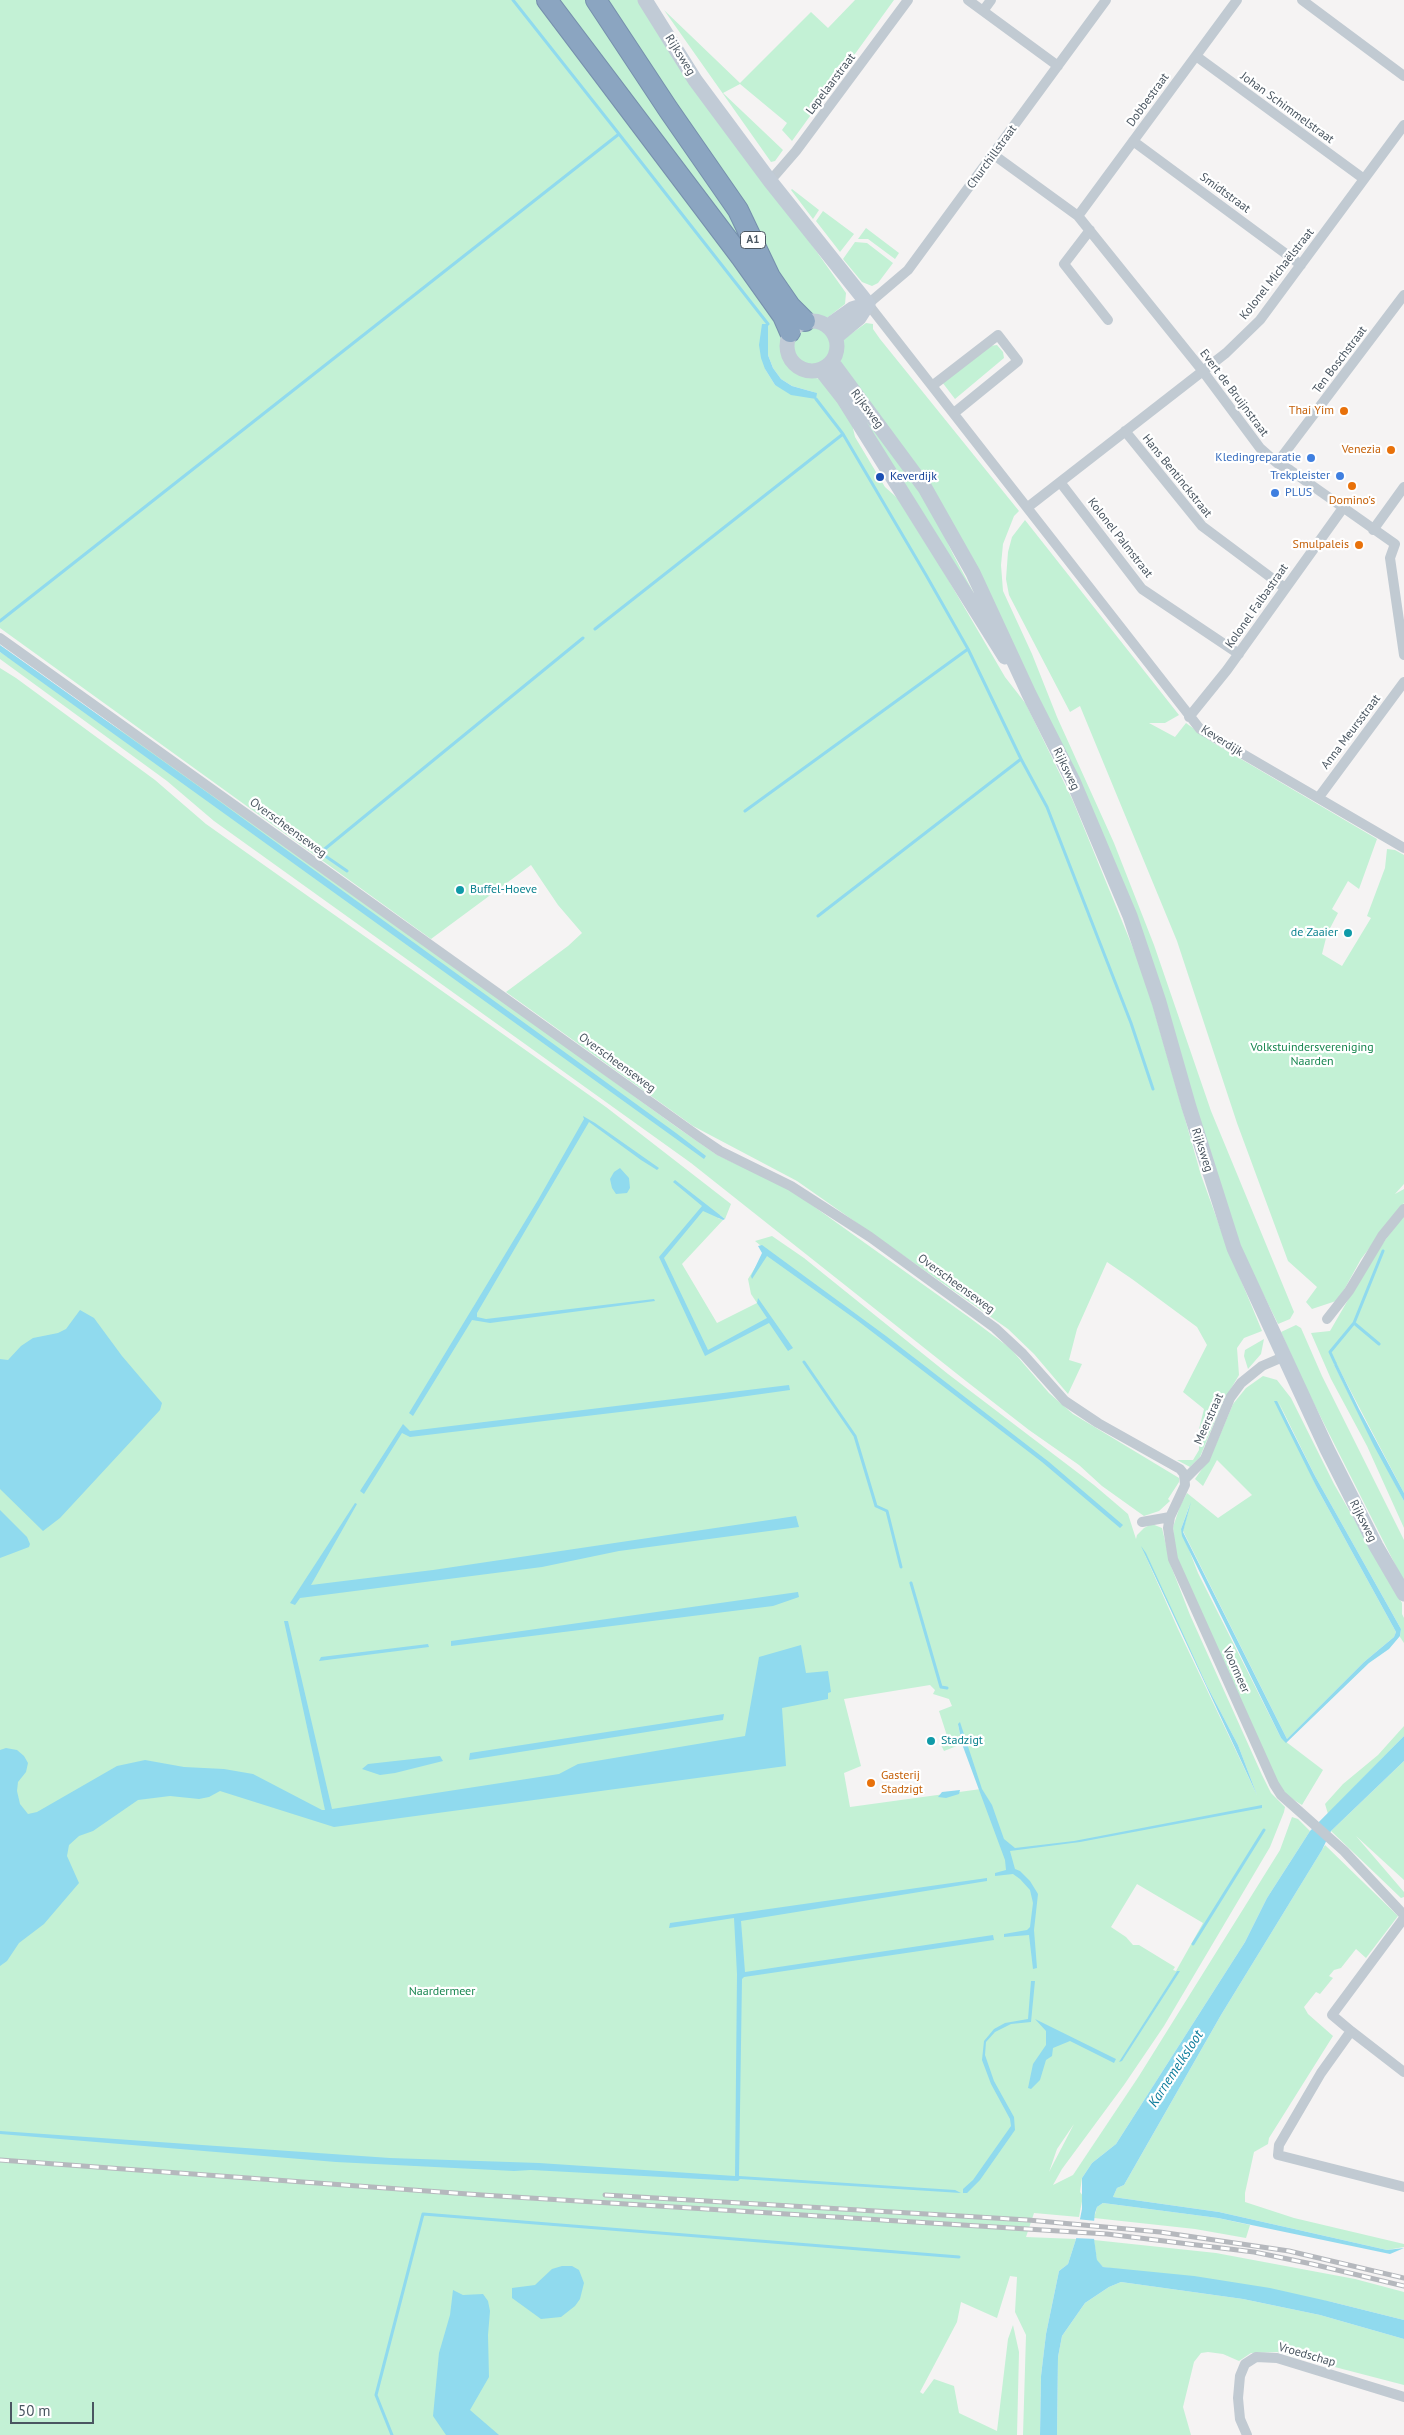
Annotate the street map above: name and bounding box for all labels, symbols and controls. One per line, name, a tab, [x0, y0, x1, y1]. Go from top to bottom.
street label: Rijksweg	[662, 32, 698, 78]
street label: Lepelaarstraat	[803, 51, 859, 117]
street label: Johan Schimmelstraat	[1237, 69, 1337, 147]
street label: Dobbestraat	[1124, 70, 1172, 130]
street label: Churchillstraat	[964, 122, 1020, 192]
street label: Smidtstraat	[1197, 170, 1253, 216]
street label: Kolonel Michaëlstraat	[1237, 225, 1317, 323]
road number: A1	[740, 232, 766, 248]
street label: Ten Boschstraat	[1310, 323, 1370, 397]
street label: Evert de Bruijnstraat	[1197, 347, 1271, 439]
street label: Rijksweg	[848, 387, 886, 431]
place label: Thai Yim	[1289, 404, 1334, 418]
marker: Thai Yim	[1338, 405, 1350, 417]
street label: Hans Bentinckstraat	[1139, 432, 1215, 520]
place label: Venezia	[1342, 443, 1381, 457]
marker: Venezia	[1385, 444, 1397, 456]
place label: Kledingreparatie	[1215, 451, 1301, 465]
marker: Kledingreparatie	[1305, 452, 1317, 464]
place label: Trekpleister	[1270, 469, 1330, 483]
place label: Keverdijk	[890, 470, 937, 484]
marker: Trekpleister	[1334, 470, 1346, 482]
marker: Keverdijk	[874, 471, 886, 483]
marker: Domino's	[1346, 480, 1358, 492]
place label: PLUS	[1285, 486, 1312, 500]
marker: PLUS	[1269, 487, 1281, 499]
place label: Domino's	[1329, 494, 1375, 508]
street label: Kolonel Palmstraat	[1084, 495, 1156, 581]
place label: Smulpaleis	[1293, 538, 1349, 552]
marker: Smulpaleis	[1353, 539, 1365, 551]
street label: Kolonel Falbastraat	[1222, 561, 1292, 651]
street label: Anna Meursstraat	[1318, 692, 1384, 772]
street label: Keverdijk	[1198, 722, 1246, 760]
street label: Rijksweg	[1050, 745, 1082, 793]
street label: Overscheenseweg	[247, 795, 329, 861]
place label: Buffel-Hoeve	[470, 883, 537, 897]
marker: Buffel-Hoeve	[454, 884, 466, 896]
place label: de Zaaier	[1291, 926, 1338, 940]
marker: de Zaaier	[1342, 927, 1354, 939]
street label: Overscheenseweg	[576, 1030, 658, 1096]
park label: Volkstuindersvereniging Naarden	[1250, 1041, 1374, 1069]
street label: Rijksweg	[1188, 1126, 1216, 1174]
street label: Overscheenseweg	[915, 1251, 997, 1317]
street label: Meerstraat	[1191, 1391, 1227, 1447]
street label: Rijksweg	[1346, 1497, 1380, 1545]
street label: Voormeer	[1219, 1645, 1253, 1695]
place label: Stadzigt	[941, 1734, 983, 1748]
marker: Stadzigt	[925, 1735, 937, 1747]
place label: Gasterij Stadzigt	[881, 1769, 923, 1797]
marker: Gasterij Stadzigt	[865, 1777, 877, 1789]
park label: Naardermeer	[409, 1985, 475, 1999]
water label: Karnemelksloot	[1145, 2028, 1207, 2110]
street label: Vroedschap	[1277, 2340, 1337, 2370]
scale bar	[12, 2392, 96, 2424]
text: 50 m	[18, 2401, 51, 2420]

